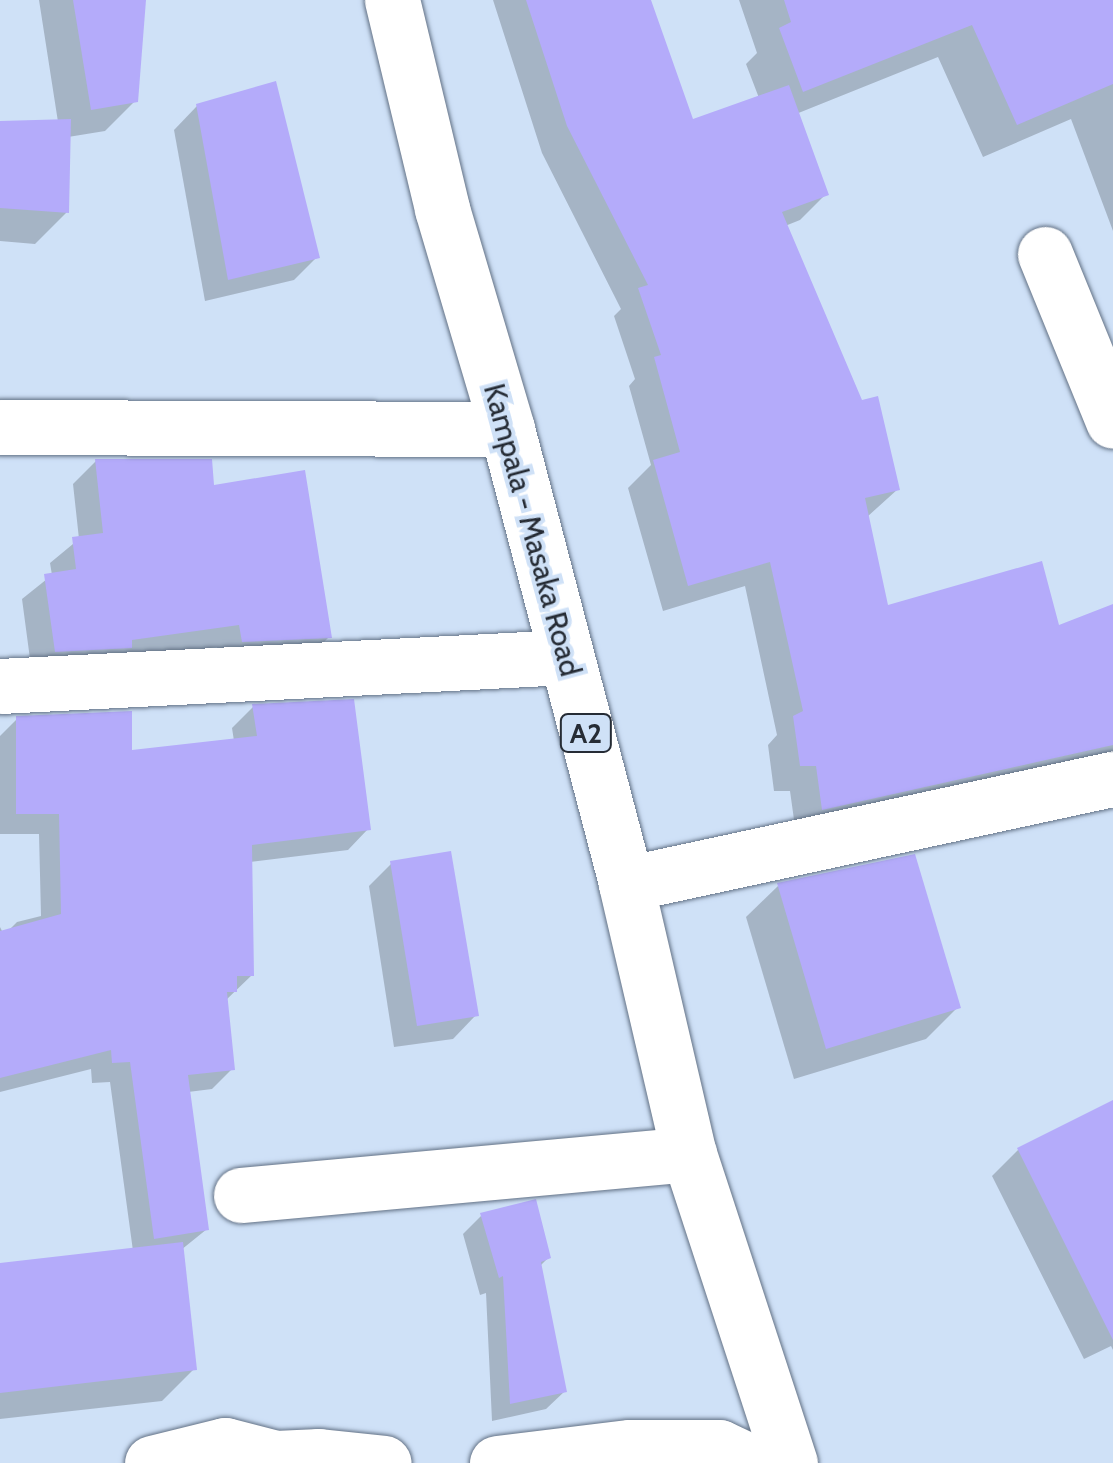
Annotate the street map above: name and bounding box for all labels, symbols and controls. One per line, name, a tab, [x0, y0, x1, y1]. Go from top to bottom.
street label: Kampala - Masaka Road	[476, 380, 588, 680]
road number: A2	[558, 710, 614, 756]

